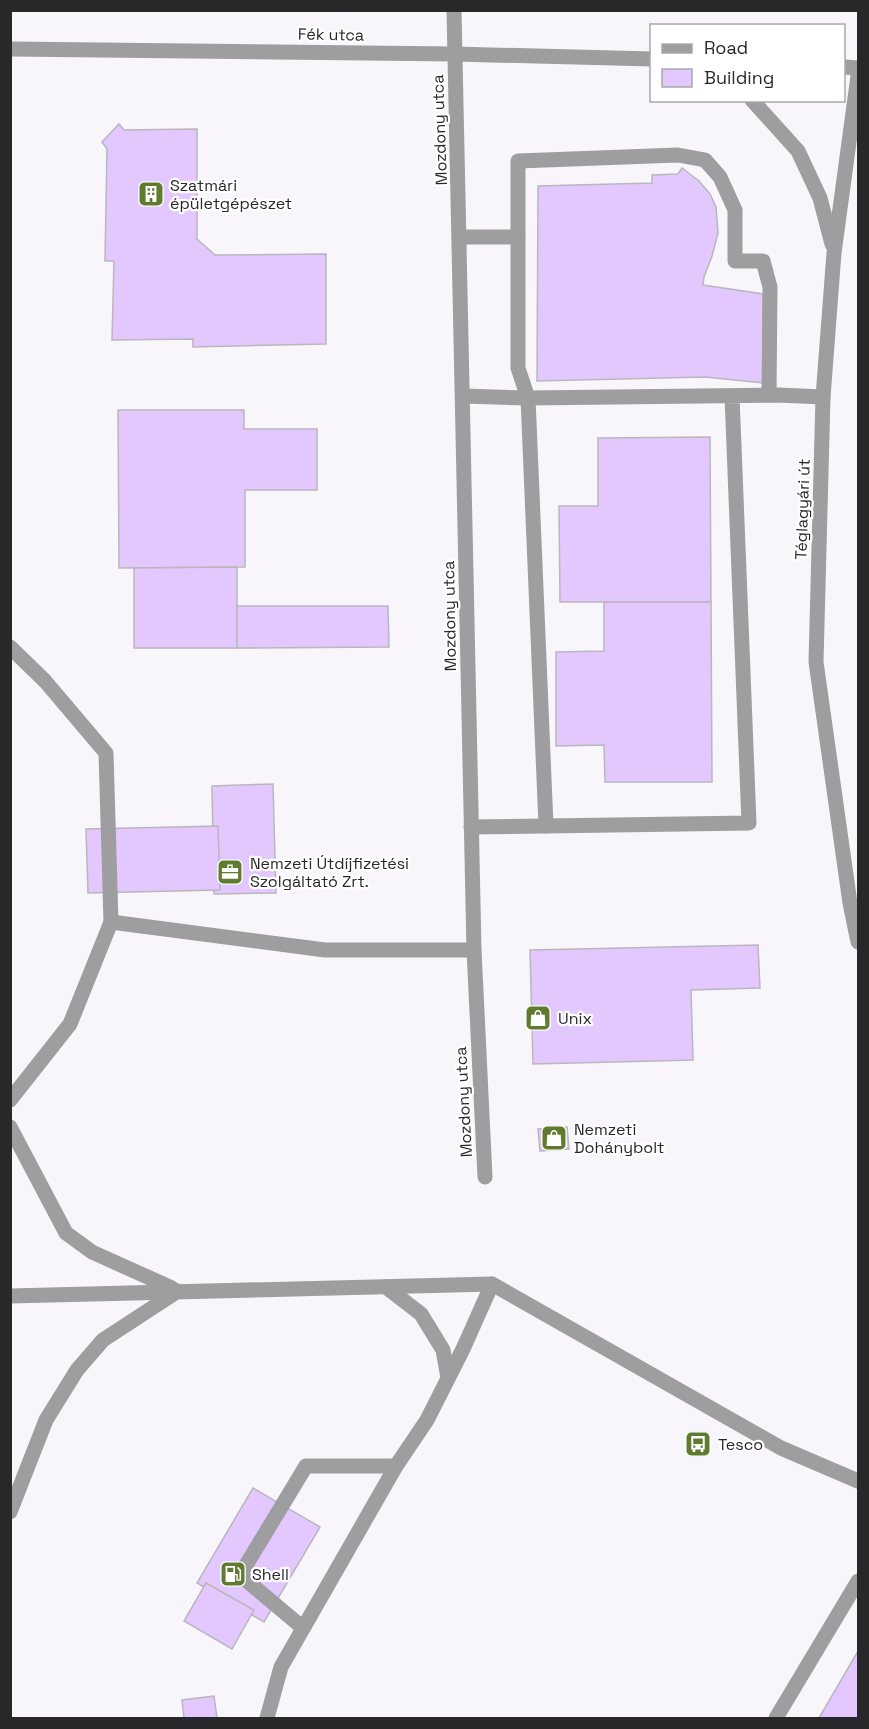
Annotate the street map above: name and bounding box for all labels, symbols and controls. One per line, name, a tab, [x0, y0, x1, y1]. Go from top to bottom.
street label: Fék utca	[298, 23, 364, 46]
legend	[650, 24, 845, 102]
text: Road	[704, 36, 748, 59]
text: Building	[704, 66, 774, 89]
street label: Mozdony utca	[427, 74, 452, 186]
place label: Szatmári épületgépészet	[170, 175, 292, 214]
building icon: Szatmári épületgépészet	[136, 179, 166, 209]
street label: Téglagyári út	[790, 458, 815, 560]
street label: Mozdony utca	[438, 560, 461, 672]
place label: Nemzeti Útdíjfizetési Szolgáltató Zrt.	[250, 853, 409, 892]
office icon: Nemzeti Útdíjfizetési Szolgáltató Zrt.	[215, 857, 245, 887]
shop icon: Unix	[523, 1003, 553, 1033]
place label: Unix	[558, 1008, 592, 1029]
street label: Mozdony utca	[450, 1046, 477, 1158]
place label: Nemzeti Dohánybolt	[574, 1119, 664, 1158]
shop icon: Nemzeti Dohánybolt	[539, 1123, 569, 1153]
bus stop icon: Tesco	[683, 1429, 713, 1459]
place label: Tesco	[718, 1434, 763, 1455]
fuel station icon: Shell	[218, 1559, 248, 1589]
place label: Shell	[252, 1564, 289, 1585]

